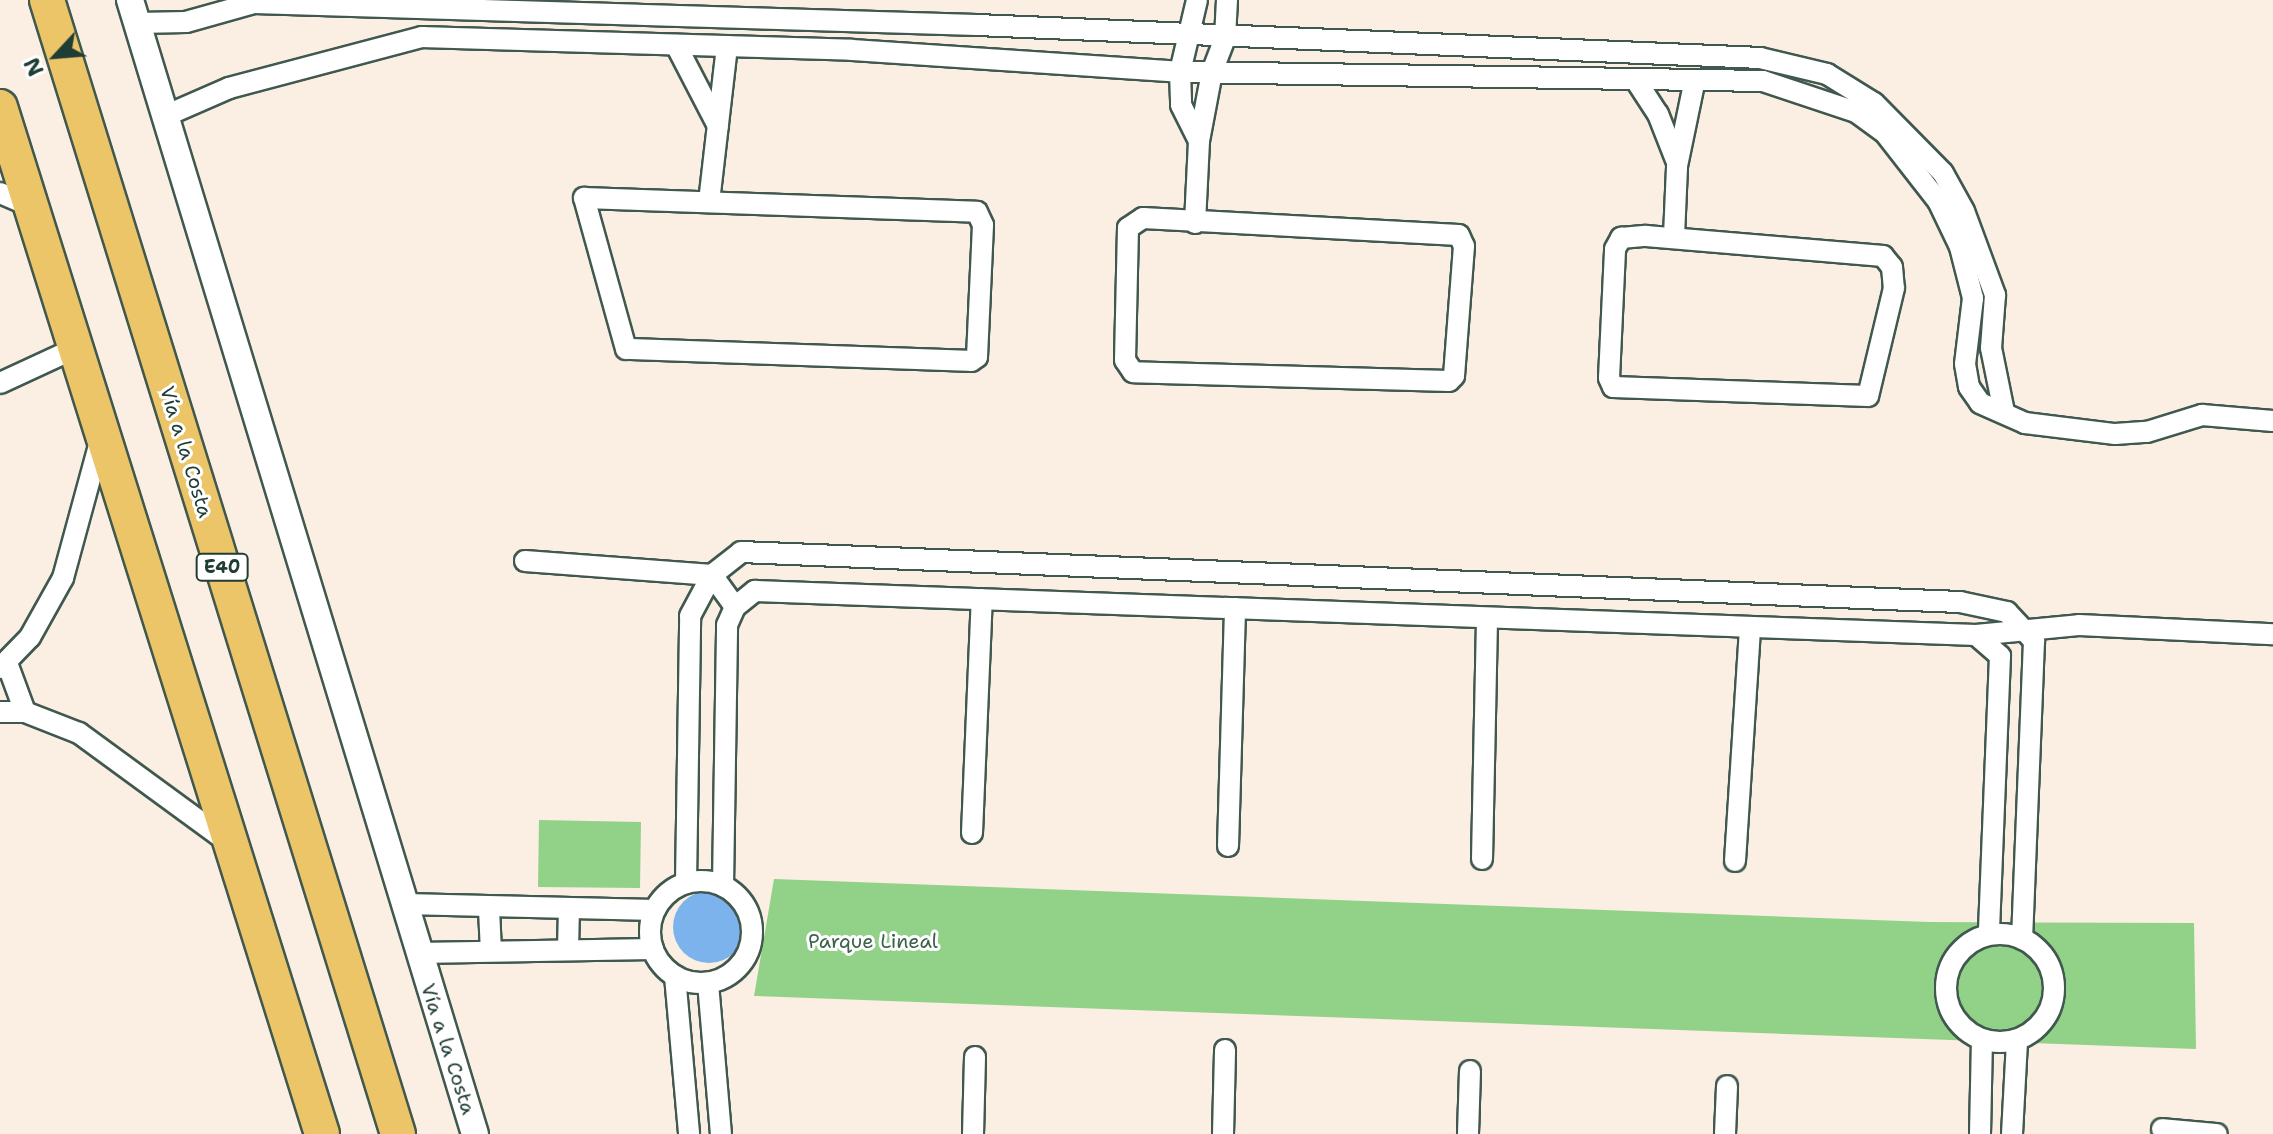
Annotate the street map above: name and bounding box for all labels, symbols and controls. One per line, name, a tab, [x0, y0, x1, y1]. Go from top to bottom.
north arrow	[16, 16, 96, 96]
text: N	[17, 53, 51, 81]
street label: Vía a la Costa	[155, 383, 217, 521]
road number: E40	[194, 553, 250, 581]
park label: Parque Lineal	[808, 929, 938, 953]
street label: Vía a la Costa	[416, 981, 480, 1117]

